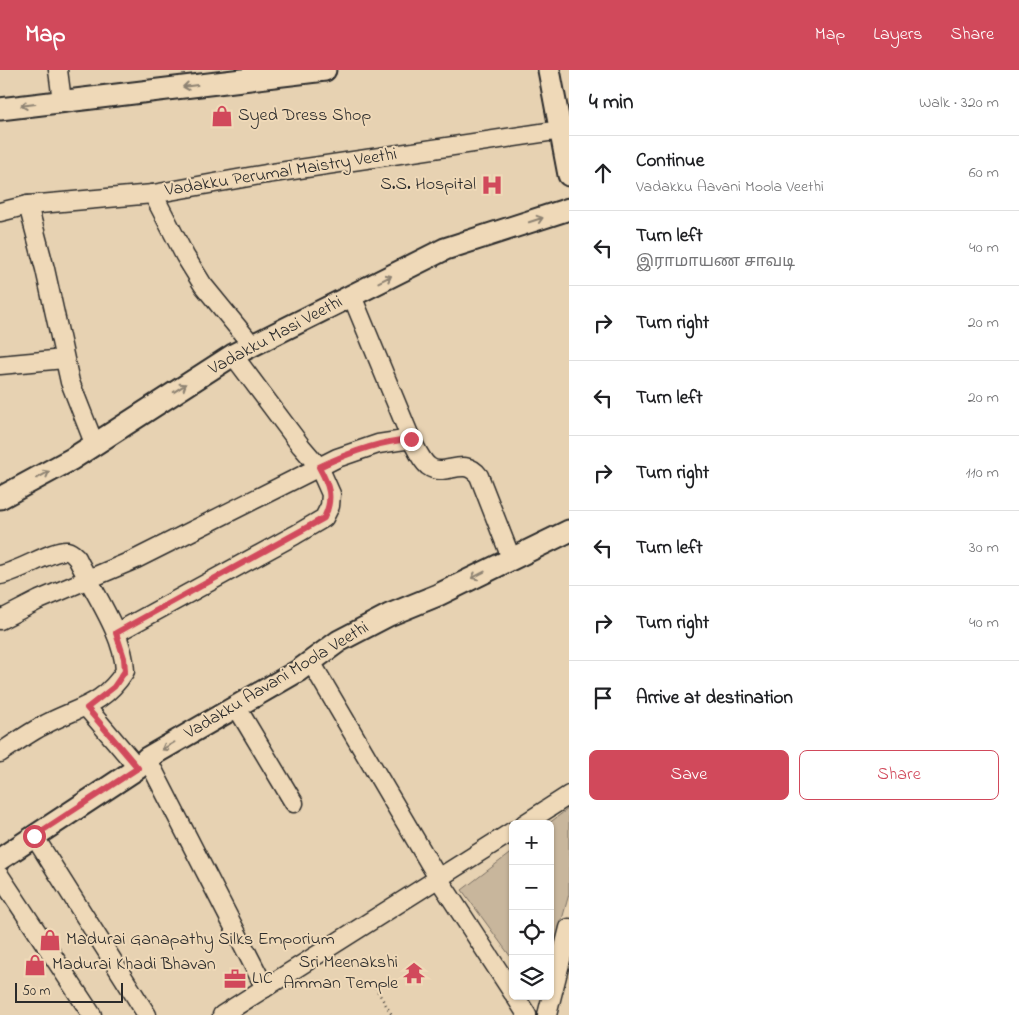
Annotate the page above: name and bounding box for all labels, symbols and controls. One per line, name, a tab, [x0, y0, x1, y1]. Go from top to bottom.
text: Map	[25, 18, 66, 53]
text: Map	[815, 22, 845, 48]
text: Layers	[873, 22, 923, 48]
text: Share	[951, 22, 994, 48]
one-way arrow	[182, 81, 198, 91]
text: 4 min	[589, 88, 633, 118]
text: Walk · 320 m	[919, 91, 999, 115]
one-way arrow	[21, 100, 37, 110]
shop icon: Syed Dress Shop	[209, 103, 235, 129]
place label: Syed Dress Shop	[238, 103, 371, 129]
street label: Vadakku Perumal Maistry Veethi	[162, 142, 399, 204]
text: Continue	[636, 148, 704, 175]
icon: ahead	[589, 159, 617, 187]
text: 60 m	[969, 161, 999, 185]
place label: S.S. Hospital	[380, 172, 476, 198]
hospital icon: S.S. Hospital	[479, 172, 505, 198]
text: Vadakku Aavani Moola Veethi	[636, 175, 824, 199]
one-way arrow	[528, 214, 544, 224]
text: Turn left	[636, 223, 703, 250]
icon: left	[589, 234, 617, 262]
text: 40 m	[969, 236, 999, 260]
text: இராமாயண சாவடி	[636, 250, 795, 274]
one-way arrow	[377, 274, 392, 283]
street label: Vadakku Masi Veethi	[203, 290, 348, 383]
icon: right	[589, 309, 617, 337]
text: Turn right	[636, 310, 709, 337]
text: 20 m	[968, 311, 999, 335]
one-way arrow	[173, 383, 187, 393]
icon: left	[589, 384, 617, 412]
text: Turn left	[636, 385, 703, 412]
text: 20 m	[968, 386, 999, 410]
route end	[400, 428, 423, 451]
icon: right	[589, 459, 617, 487]
text: Turn right	[636, 460, 709, 487]
text: 110 m	[965, 461, 999, 485]
one-way arrow	[35, 469, 49, 479]
icon: left	[589, 534, 617, 562]
text: Turn left	[636, 535, 703, 562]
text: 30 m	[969, 536, 999, 560]
one-way arrow	[471, 571, 486, 580]
icon: right	[589, 609, 617, 637]
text: Turn right	[636, 610, 709, 637]
text: 40 m	[969, 611, 999, 635]
street label: Vadakku Aavani Moola Veethi	[179, 615, 374, 747]
icon: arrive	[589, 684, 617, 712]
text: Arrive at destination	[636, 685, 793, 712]
one-way arrow	[160, 741, 175, 751]
button: Save	[589, 750, 789, 800]
button: Share	[799, 750, 999, 800]
map controls	[509, 820, 554, 1000]
button: +	[509, 820, 554, 865]
route start	[23, 825, 46, 848]
button: −	[509, 865, 554, 910]
button: locate	[509, 910, 554, 955]
shop icon: Madurai Ganapathy Silks Emporium	[37, 927, 63, 953]
place label: Madurai Ganapathy Silks Emporium	[66, 927, 335, 953]
place label: Sri Meenakshi Amman Temple	[283, 950, 399, 997]
shop icon: Madurai Khadi Bhavan	[22, 952, 48, 978]
place label: Madurai Khadi Bhavan	[52, 952, 216, 978]
button: layers	[509, 955, 554, 1000]
temple icon: Sri Meenakshi Amman Temple	[401, 960, 427, 986]
office icon: LIC	[222, 966, 248, 992]
place label: LIC	[252, 966, 273, 992]
scale bar	[15, 980, 122, 1003]
text: 50 m	[22, 981, 50, 1002]

